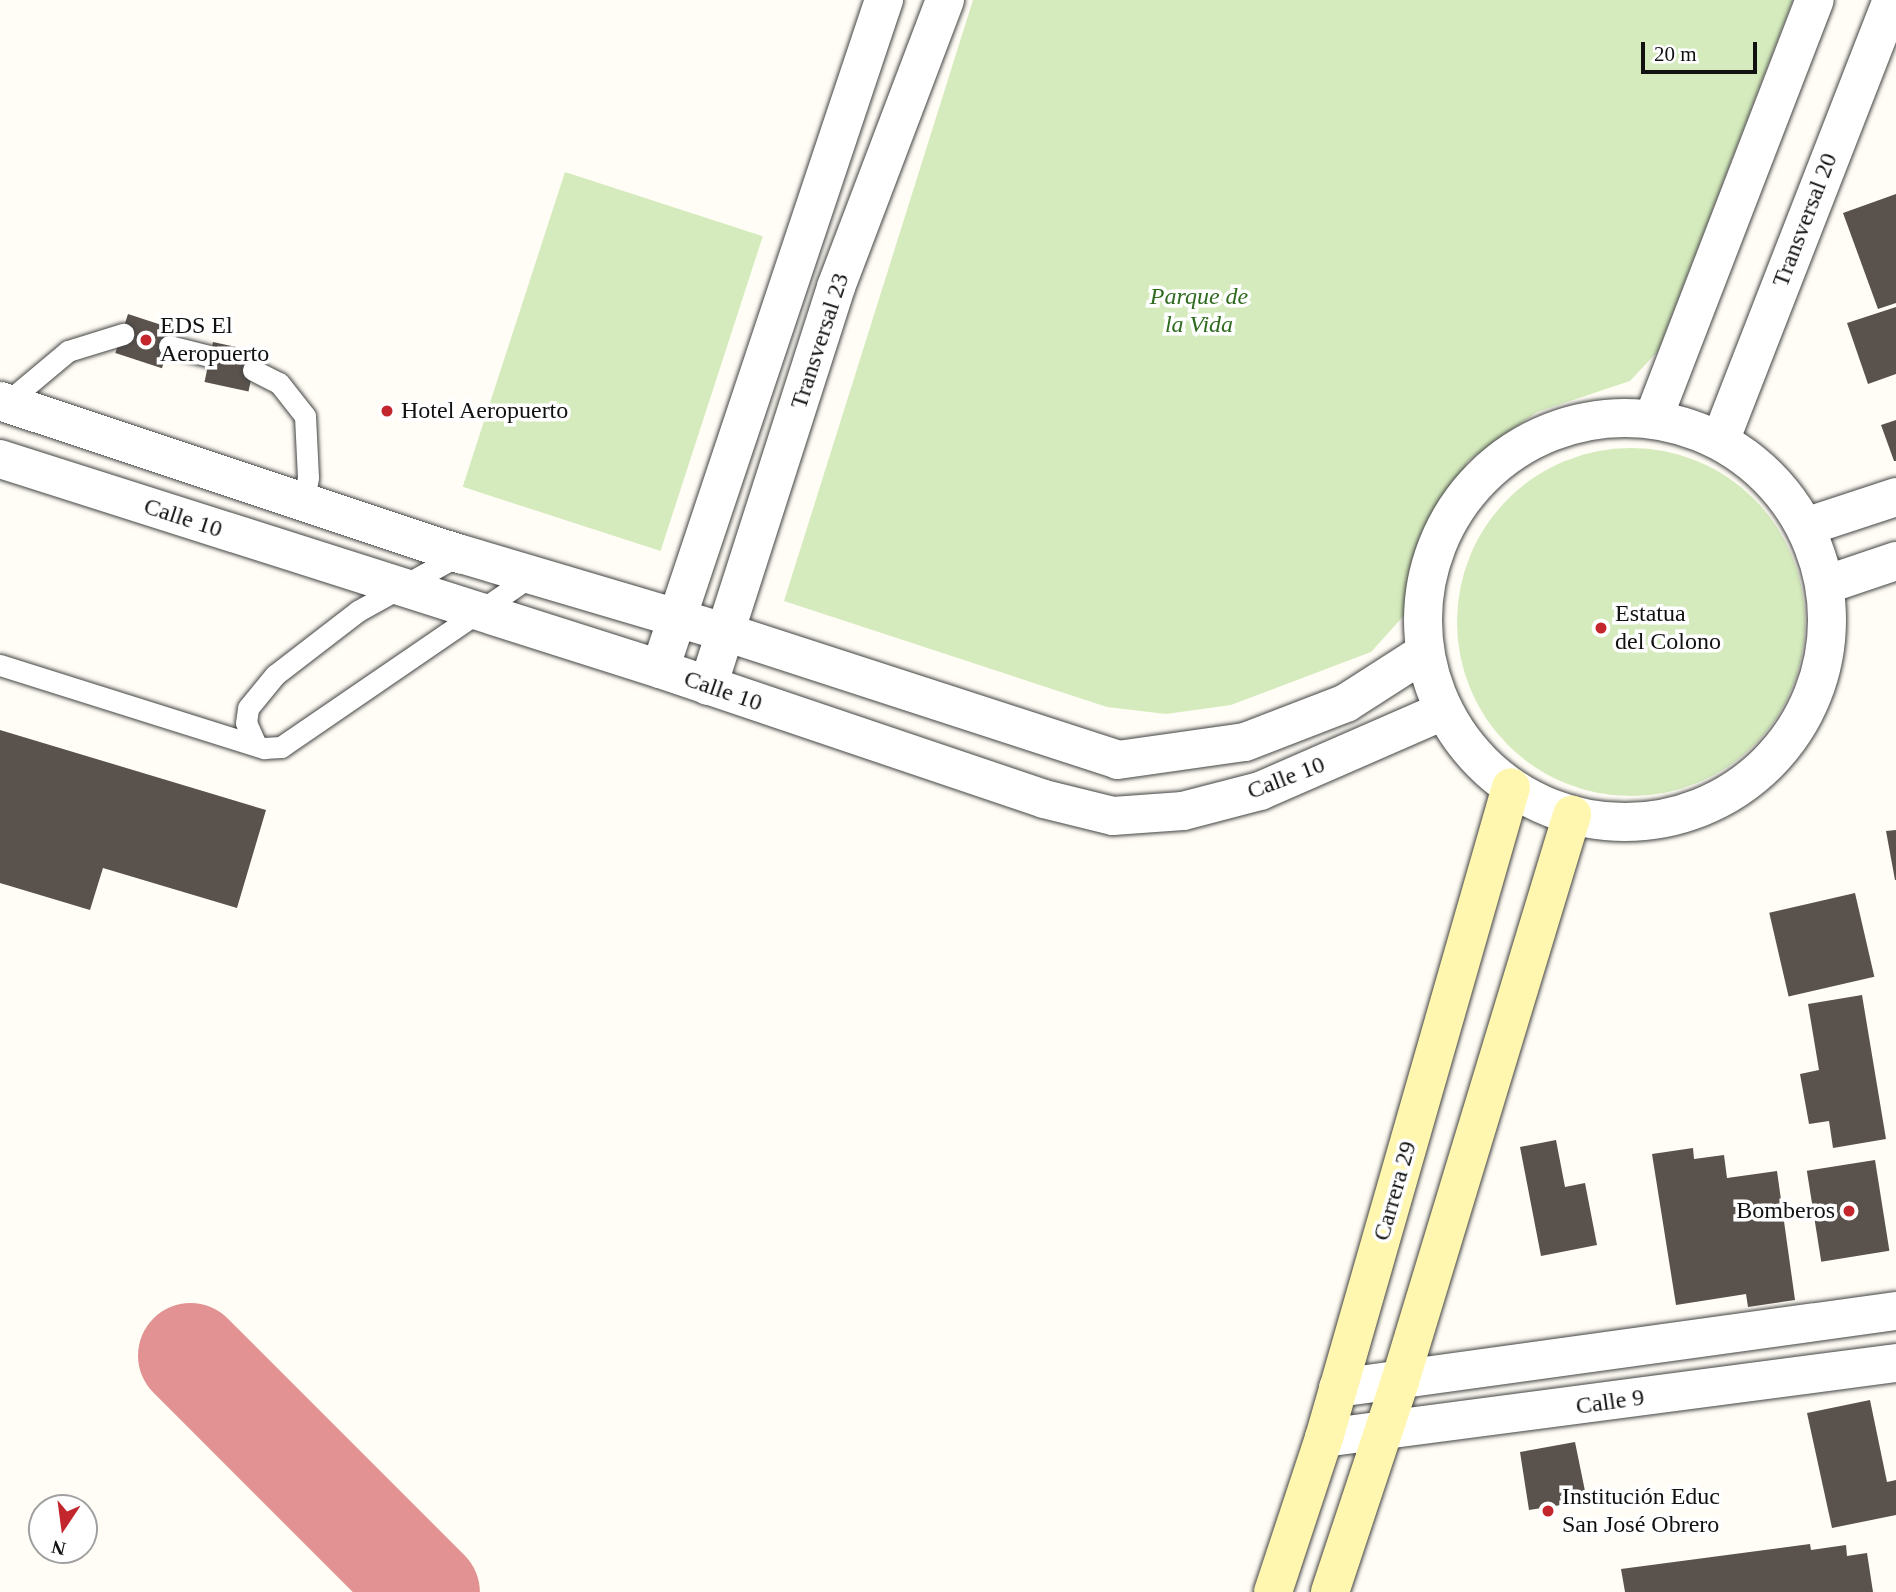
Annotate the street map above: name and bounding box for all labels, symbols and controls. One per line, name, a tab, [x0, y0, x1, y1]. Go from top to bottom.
scale bar	[1644, 28, 1759, 72]
text: 20 m	[1654, 42, 1697, 66]
street label: Transversal 20	[1766, 149, 1844, 291]
street label: Transversal 23	[785, 269, 855, 413]
park label: Parque de la Vida	[1150, 283, 1248, 339]
place label: EDS El Aeropuerto	[160, 312, 269, 368]
marker: EDS El Aeropuerto	[138, 332, 154, 348]
place label: Hotel Aeropuerto	[401, 397, 570, 425]
marker: Hotel Aeropuerto	[379, 403, 395, 419]
street label: Calle 10	[140, 492, 226, 544]
place label: Estatua del Colono	[1615, 600, 1721, 656]
marker: Estatua del Colono	[1593, 620, 1609, 636]
street label: Calle 10	[680, 664, 766, 718]
street label: Calle 10	[1243, 750, 1329, 806]
street label: Carrera 29	[1367, 1138, 1423, 1244]
place label: Bomberos	[1736, 1197, 1835, 1225]
marker: Bomberos	[1841, 1203, 1857, 1219]
street label: Calle 9	[1574, 1383, 1646, 1421]
place label: Institución Educ San José Obrero	[1562, 1483, 1720, 1539]
north arrow	[28, 1494, 98, 1564]
marker: Institución Educ San José Obrero	[1540, 1503, 1556, 1519]
text: N	[50, 1536, 68, 1560]

